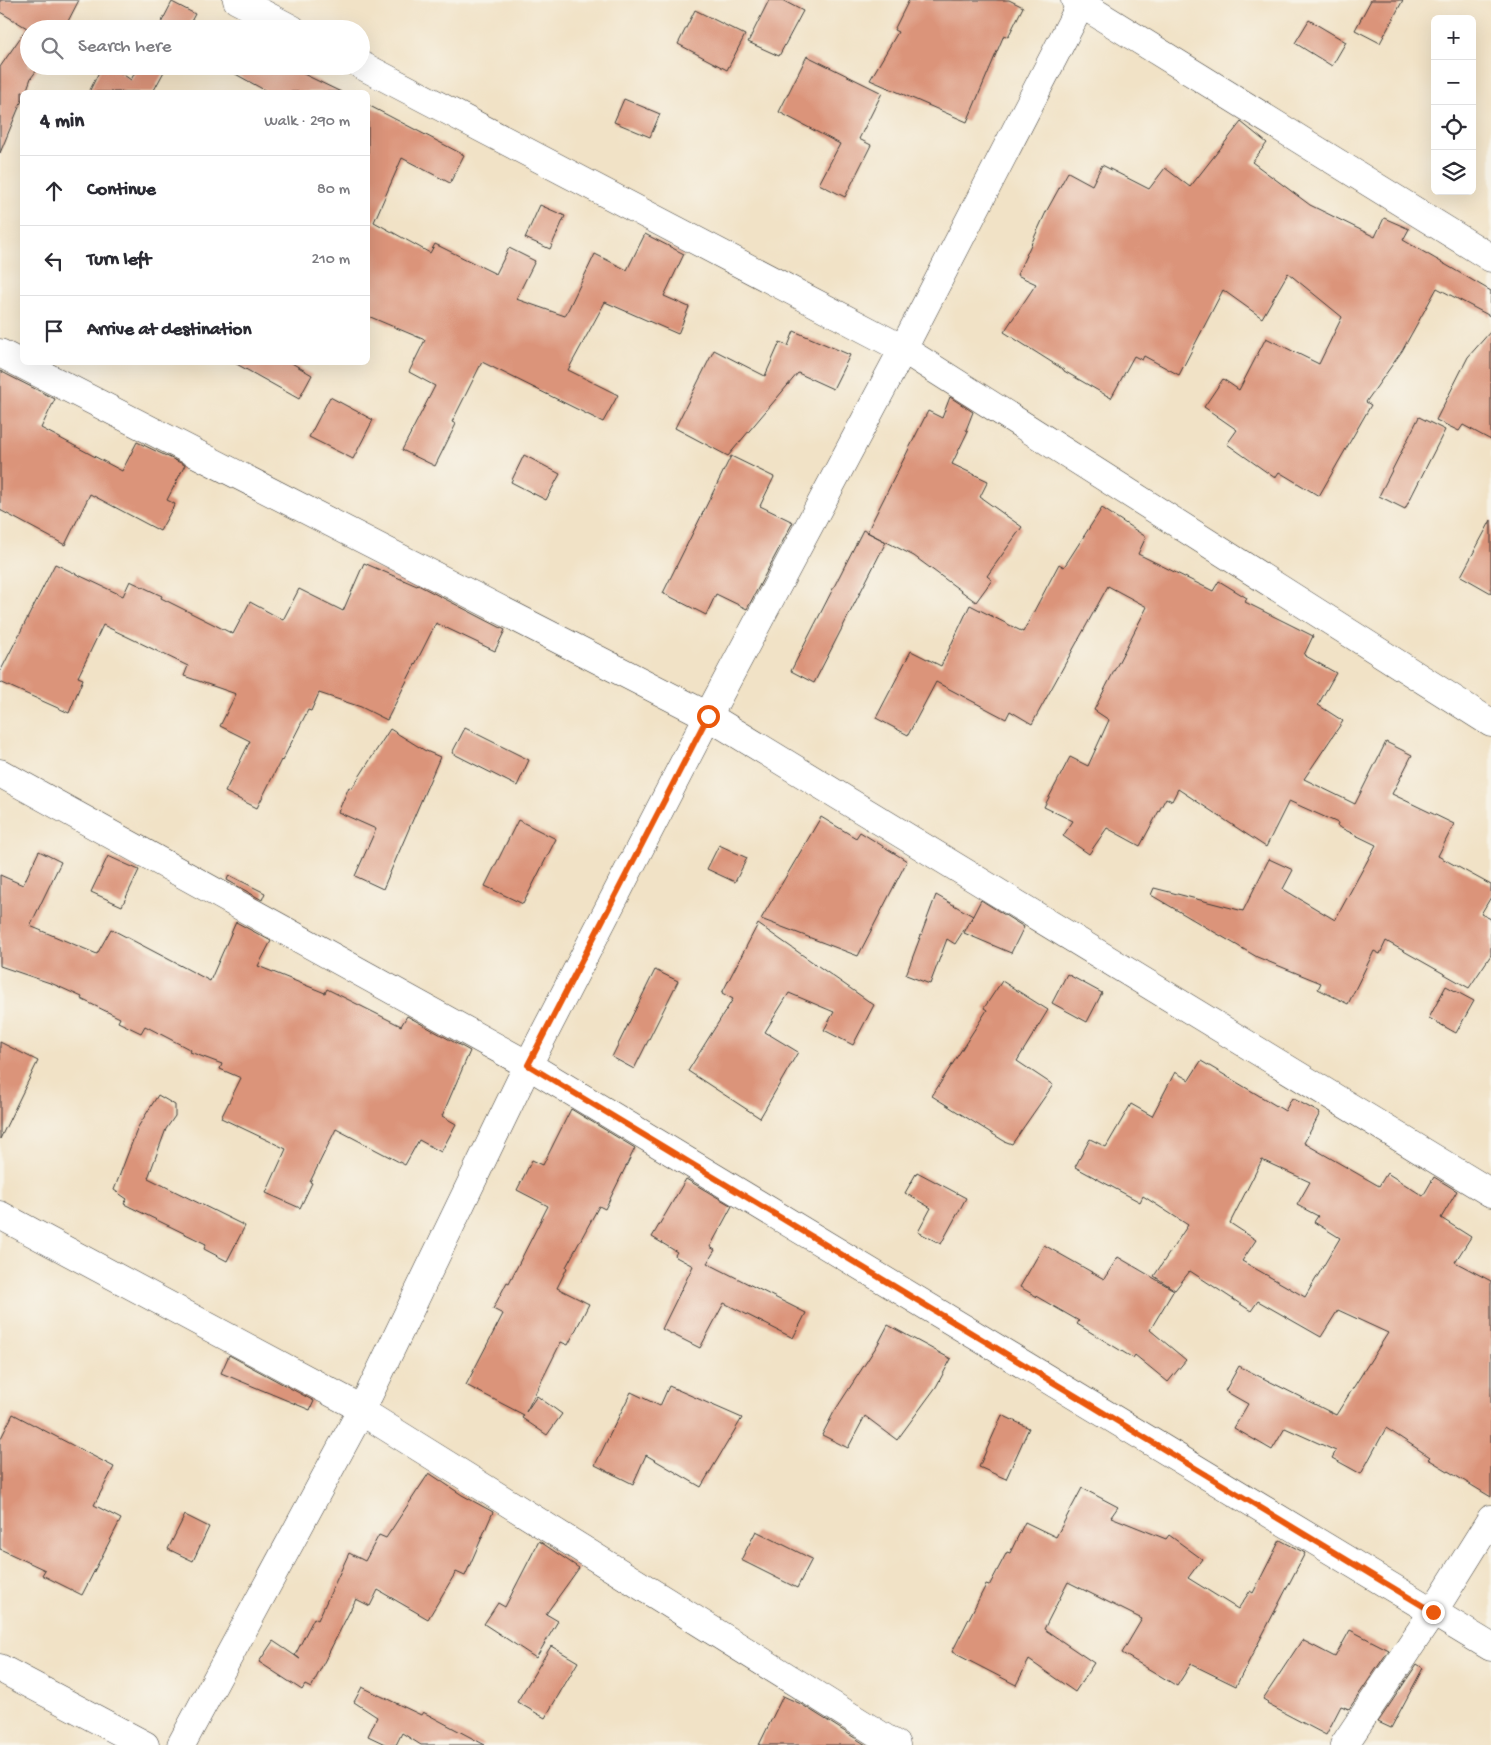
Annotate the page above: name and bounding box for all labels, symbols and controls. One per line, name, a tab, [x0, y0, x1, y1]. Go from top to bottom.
map controls	[1431, 15, 1476, 195]
button: +	[1431, 15, 1476, 60]
search box	[20, 20, 370, 75]
icon: search	[38, 34, 66, 62]
text: Search here	[78, 36, 172, 59]
button: −	[1431, 60, 1476, 105]
button: locate	[1431, 105, 1476, 150]
text: 4 min	[40, 110, 84, 135]
text: Walk · 290 m	[264, 113, 350, 132]
button: layers	[1431, 150, 1476, 195]
icon: ahead	[40, 177, 68, 205]
text: Continue	[87, 179, 156, 202]
text: 80 m	[317, 181, 350, 200]
icon: left	[40, 247, 68, 275]
text: Turn left	[87, 249, 151, 272]
text: 210 m	[311, 251, 350, 270]
icon: arrive	[40, 317, 68, 345]
text: Arrive at destination	[87, 319, 251, 342]
route start	[697, 705, 720, 728]
route end	[1422, 1601, 1445, 1624]

